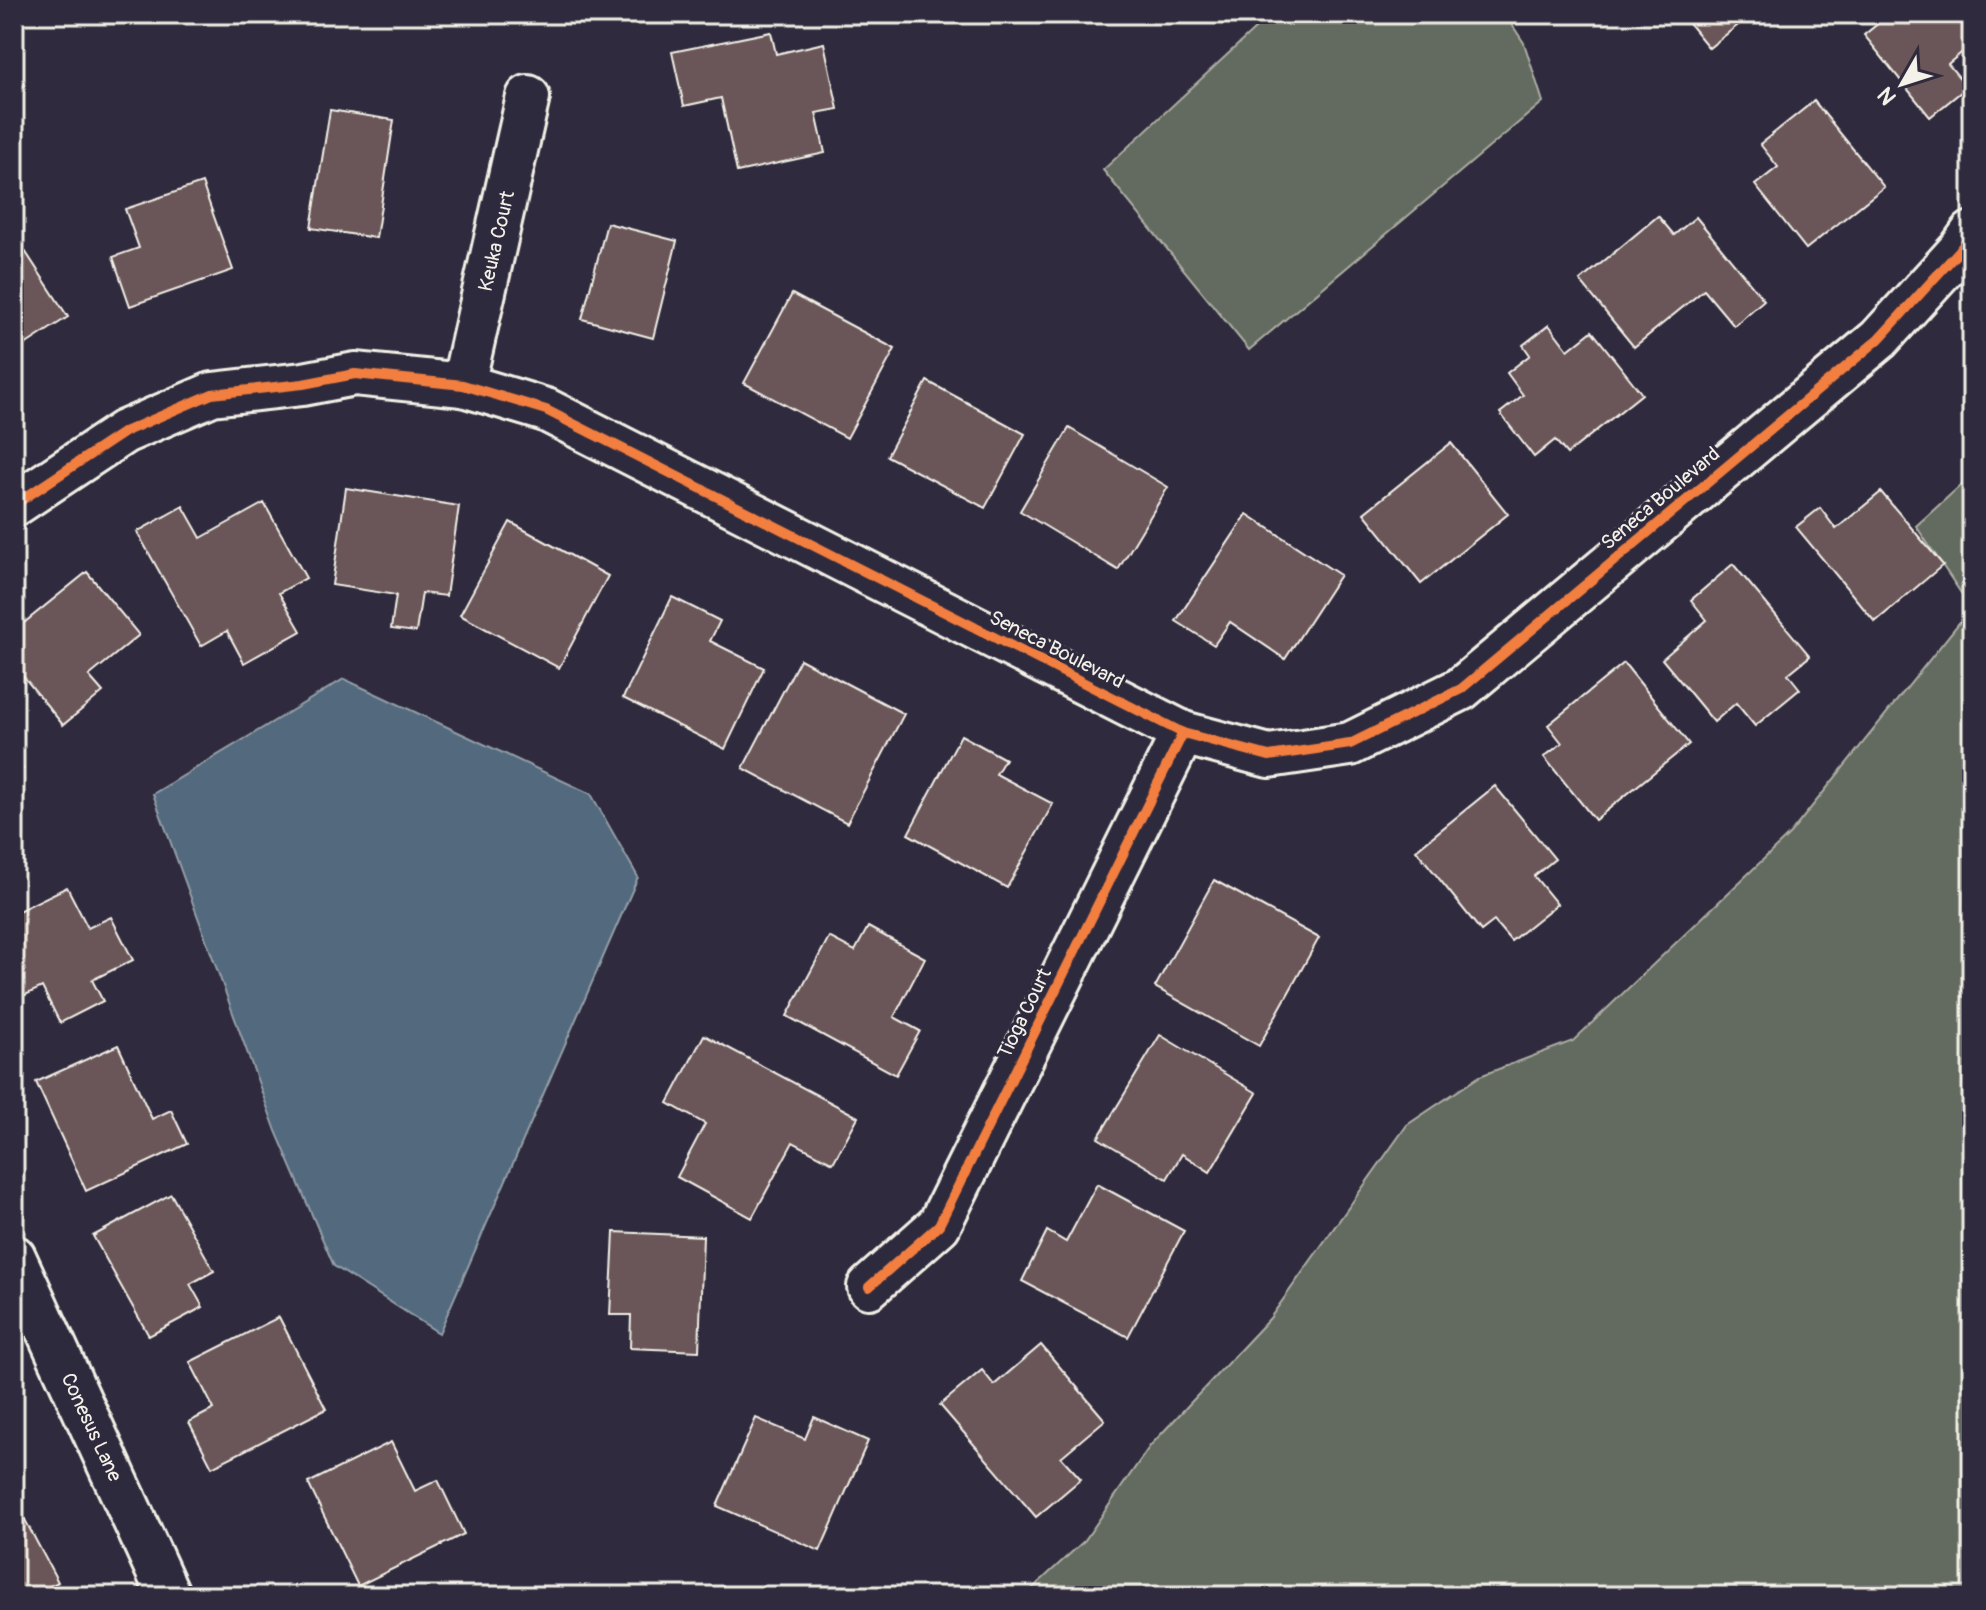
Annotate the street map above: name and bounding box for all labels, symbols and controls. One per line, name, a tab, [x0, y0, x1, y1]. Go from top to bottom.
north arrow	[1862, 44, 1942, 124]
text: N	[1872, 81, 1903, 111]
street label: Keuka Court	[473, 188, 520, 294]
street label: Seneca Boulevard	[1596, 441, 1725, 555]
street label: Seneca Boulevard	[985, 605, 1128, 694]
street label: Tioga Court	[992, 963, 1057, 1062]
street label: Conesus Lane	[55, 1369, 128, 1486]

